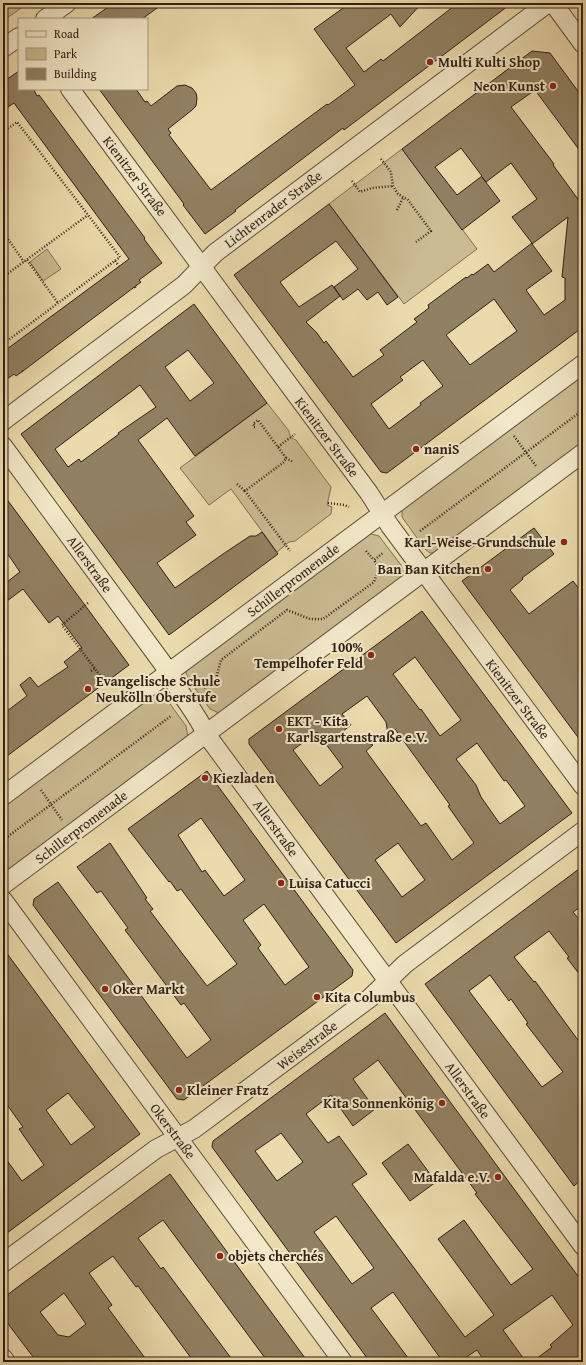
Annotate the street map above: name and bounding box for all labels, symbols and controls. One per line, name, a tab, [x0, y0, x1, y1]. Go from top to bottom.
legend	[18, 18, 148, 90]
text: Road	[54, 25, 80, 42]
text: Park	[54, 45, 78, 62]
place label: Multi Kulti Shop	[438, 52, 540, 72]
marker: Multi Kulti Shop	[425, 57, 435, 67]
text: Building	[54, 65, 97, 82]
place label: Neon Kunst	[473, 76, 546, 96]
marker: Neon Kunst	[548, 81, 558, 91]
street label: Kienitzer Straße	[98, 132, 172, 221]
street label: Lichtenrader Straße	[220, 165, 326, 252]
street label: Kienitzer Straße	[290, 393, 364, 482]
place label: naniS	[424, 439, 459, 459]
marker: naniS	[411, 444, 421, 454]
street label: Allerstraße	[62, 531, 118, 597]
place label: Karl-Weise-Grundschule	[405, 532, 556, 552]
marker: Karl-Weise-Grundschule	[559, 537, 569, 547]
street label: Schillerpromenade	[242, 538, 344, 622]
place label: Ban Ban Kitchen	[377, 559, 481, 579]
marker: Ban Ban Kitchen	[483, 564, 493, 574]
place label: 100% Tempelhofer Feld	[254, 637, 364, 673]
marker: 100% Tempelhofer Feld	[366, 650, 376, 660]
street label: Kienitzer Straße	[481, 655, 555, 744]
place label: Evangelische Schule Neukölln Oberstufe	[96, 671, 221, 707]
marker: Evangelische Schule Neukölln Oberstufe	[83, 684, 93, 694]
place label: EKT - Kita Karlsgartenstraße e.V.	[287, 711, 428, 747]
marker: EKT - Kita Karlsgartenstraße e.V.	[274, 724, 284, 734]
place label: Kiezladen	[213, 768, 275, 788]
marker: Kiezladen	[200, 773, 210, 783]
street label: Schillerpromenade	[30, 785, 132, 869]
street label: Allerstraße	[248, 795, 304, 861]
place label: Luisa Catucci	[289, 873, 371, 893]
marker: Luisa Catucci	[276, 878, 286, 888]
place label: Oker Markt	[113, 979, 185, 999]
marker: Oker Markt	[100, 984, 110, 994]
place label: Kita Columbus	[325, 987, 415, 1007]
marker: Kita Columbus	[312, 992, 322, 1002]
street label: Weisestraße	[272, 1015, 342, 1075]
street label: Allerstraße	[440, 1057, 496, 1123]
place label: Kleiner Fratz	[187, 1080, 269, 1100]
marker: Kleiner Fratz	[174, 1085, 184, 1095]
place label: Kita Sonnenkönig	[323, 1093, 435, 1113]
marker: Kita Sonnenkönig	[437, 1098, 447, 1108]
street label: Okerstraße	[145, 1099, 201, 1163]
place label: Mafalda e.V.	[414, 1167, 490, 1187]
marker: Mafalda e.V.	[493, 1172, 503, 1182]
place label: objets cherchés	[228, 1246, 324, 1266]
marker: objets cherchés	[215, 1251, 225, 1261]

